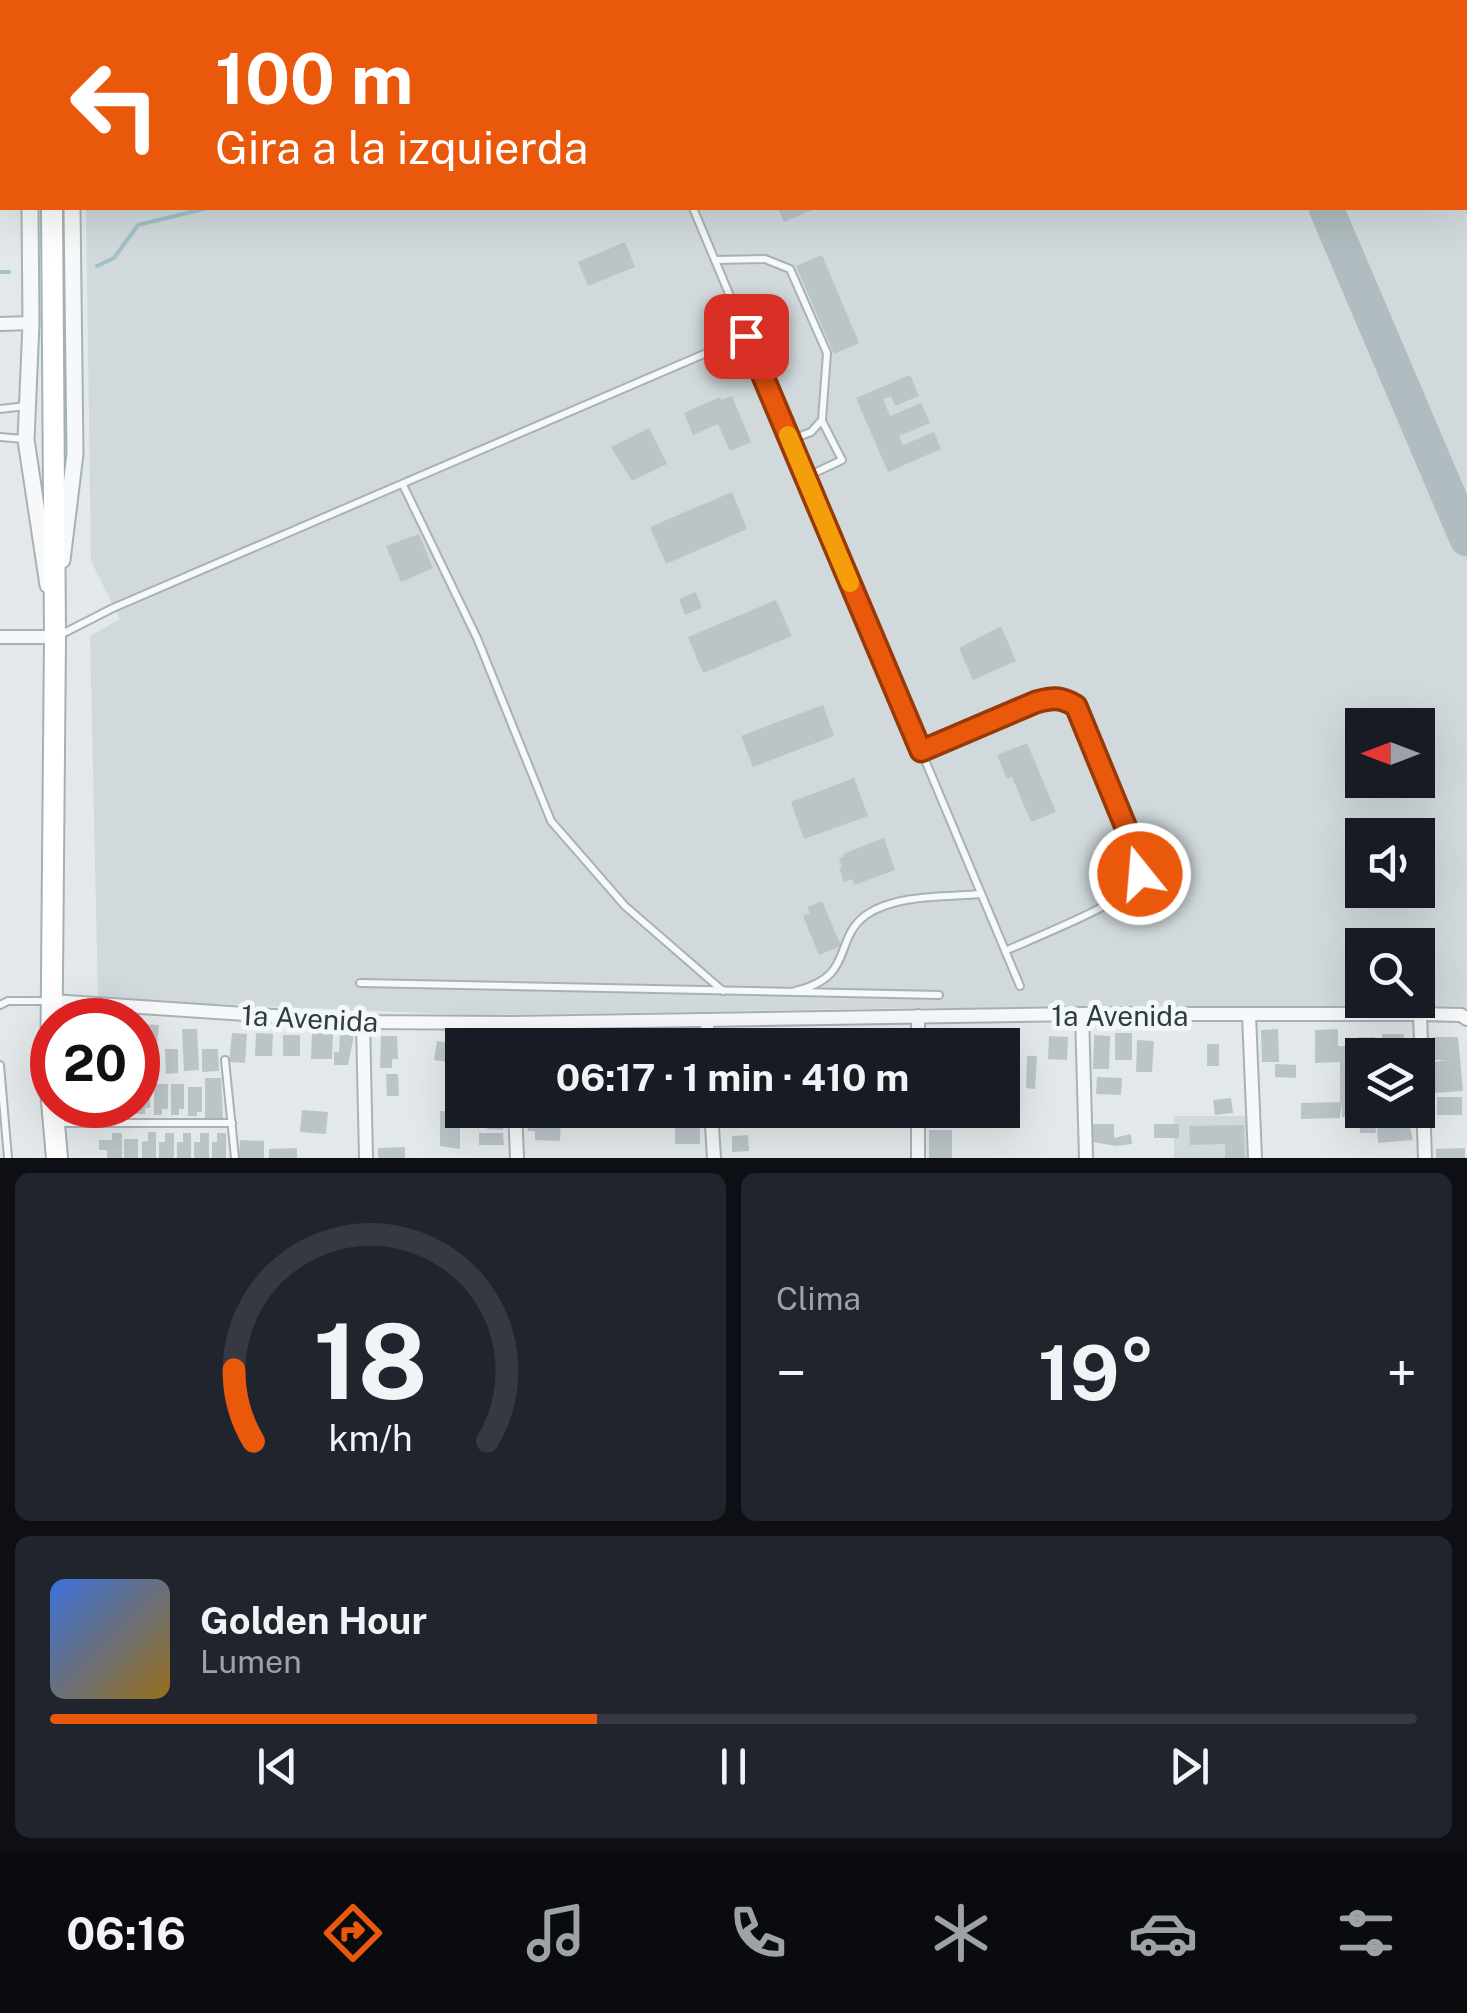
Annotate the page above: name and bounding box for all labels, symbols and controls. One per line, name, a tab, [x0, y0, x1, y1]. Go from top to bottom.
text: 100 m	[215, 37, 413, 120]
icon: left	[50, 40, 180, 170]
text: Gira a la izquierda	[215, 121, 588, 174]
pin	[704, 294, 789, 379]
icon: arrive	[719, 309, 774, 364]
north arrow	[1345, 708, 1435, 798]
map controls	[1345, 708, 1435, 1128]
button: sound	[1345, 818, 1435, 908]
position arrow	[1088, 822, 1192, 926]
button: search	[1345, 928, 1435, 1018]
speed limit sign: 20	[30, 998, 160, 1128]
street label: 1a Avenida	[241, 998, 379, 1038]
street label: 1a Avenida	[1052, 999, 1188, 1032]
button: layers	[1345, 1038, 1435, 1128]
text: 06:17 · 1 min · 410 m	[556, 1055, 909, 1100]
text: Clima	[776, 1280, 861, 1317]
text: 18	[313, 1300, 428, 1422]
text: 19°	[1038, 1329, 1155, 1417]
text: −	[776, 1341, 807, 1405]
text: +	[1386, 1341, 1417, 1405]
text: km/h	[328, 1417, 413, 1459]
text: Golden Hour	[200, 1598, 427, 1643]
text: Lumen	[200, 1643, 302, 1680]
icon: previous	[250, 1739, 305, 1794]
icon: pause	[706, 1739, 761, 1794]
icon: next	[1162, 1739, 1217, 1794]
icon: directions	[318, 1898, 388, 1968]
icon: music	[521, 1898, 591, 1968]
icon: phone	[723, 1898, 793, 1968]
icon: climate	[926, 1898, 996, 1968]
icon: car	[1128, 1898, 1198, 1968]
icon: filters	[1331, 1898, 1401, 1968]
text: 06:16	[66, 1907, 186, 1960]

